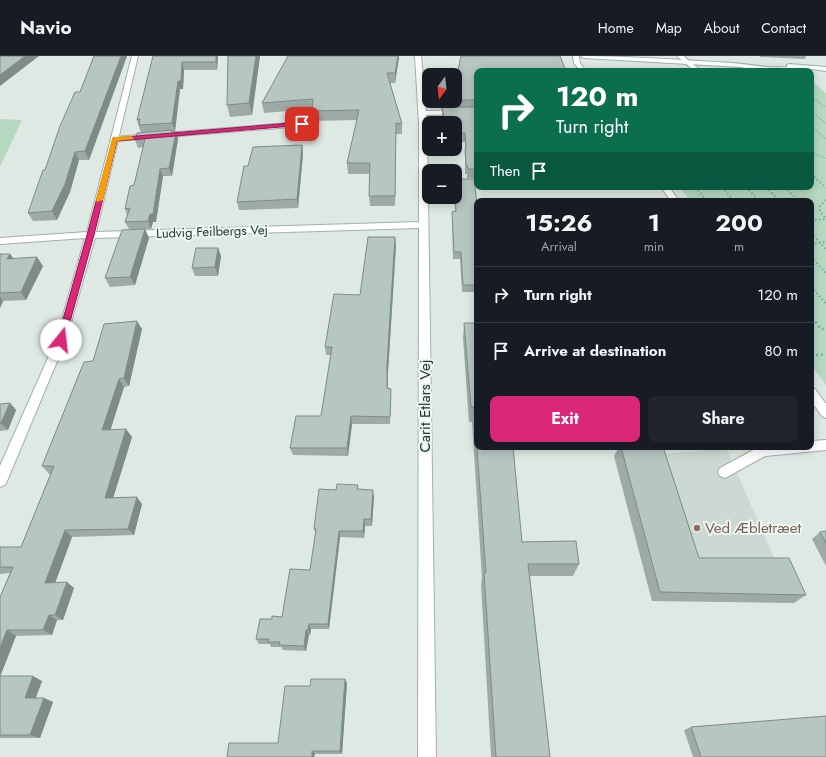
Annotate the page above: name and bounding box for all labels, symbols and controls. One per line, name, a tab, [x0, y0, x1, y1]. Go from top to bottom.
text: Navio	[20, 14, 72, 41]
text: Home	[598, 18, 634, 38]
text: Map	[656, 18, 682, 38]
text: About	[704, 18, 739, 38]
text: Contact	[761, 18, 806, 38]
north arrow	[422, 68, 462, 108]
map controls	[422, 68, 462, 204]
text: 120 m	[556, 76, 639, 117]
icon: right	[490, 84, 542, 136]
pin	[285, 107, 319, 141]
icon: arrive	[291, 113, 313, 135]
text: Turn right	[556, 114, 628, 140]
button: +	[422, 116, 462, 156]
text: Then	[490, 160, 520, 182]
icon: arrive	[528, 160, 550, 182]
button: −	[422, 164, 462, 204]
text: 15:26	[525, 205, 592, 240]
text: 1	[648, 205, 660, 240]
text: 200	[715, 205, 763, 240]
street label: Ludvig Feilbergs Vej	[156, 220, 268, 243]
text: Arrival	[541, 237, 577, 256]
text: min	[644, 237, 664, 256]
text: m	[734, 237, 744, 256]
icon: right	[490, 284, 512, 306]
text: Turn right	[524, 284, 592, 306]
text: 120 m	[758, 284, 798, 306]
position arrow	[40, 319, 82, 361]
icon: arrive	[490, 340, 512, 362]
text: Arrive at destination	[524, 340, 666, 362]
text: 80 m	[765, 340, 798, 362]
street label: Carit Etlars Vej	[414, 359, 436, 453]
button: Exit	[490, 396, 640, 442]
button: Share	[648, 396, 798, 442]
place label: Ved Æbletræet	[705, 517, 801, 539]
marker: Ved Æbletræet	[692, 523, 702, 533]

